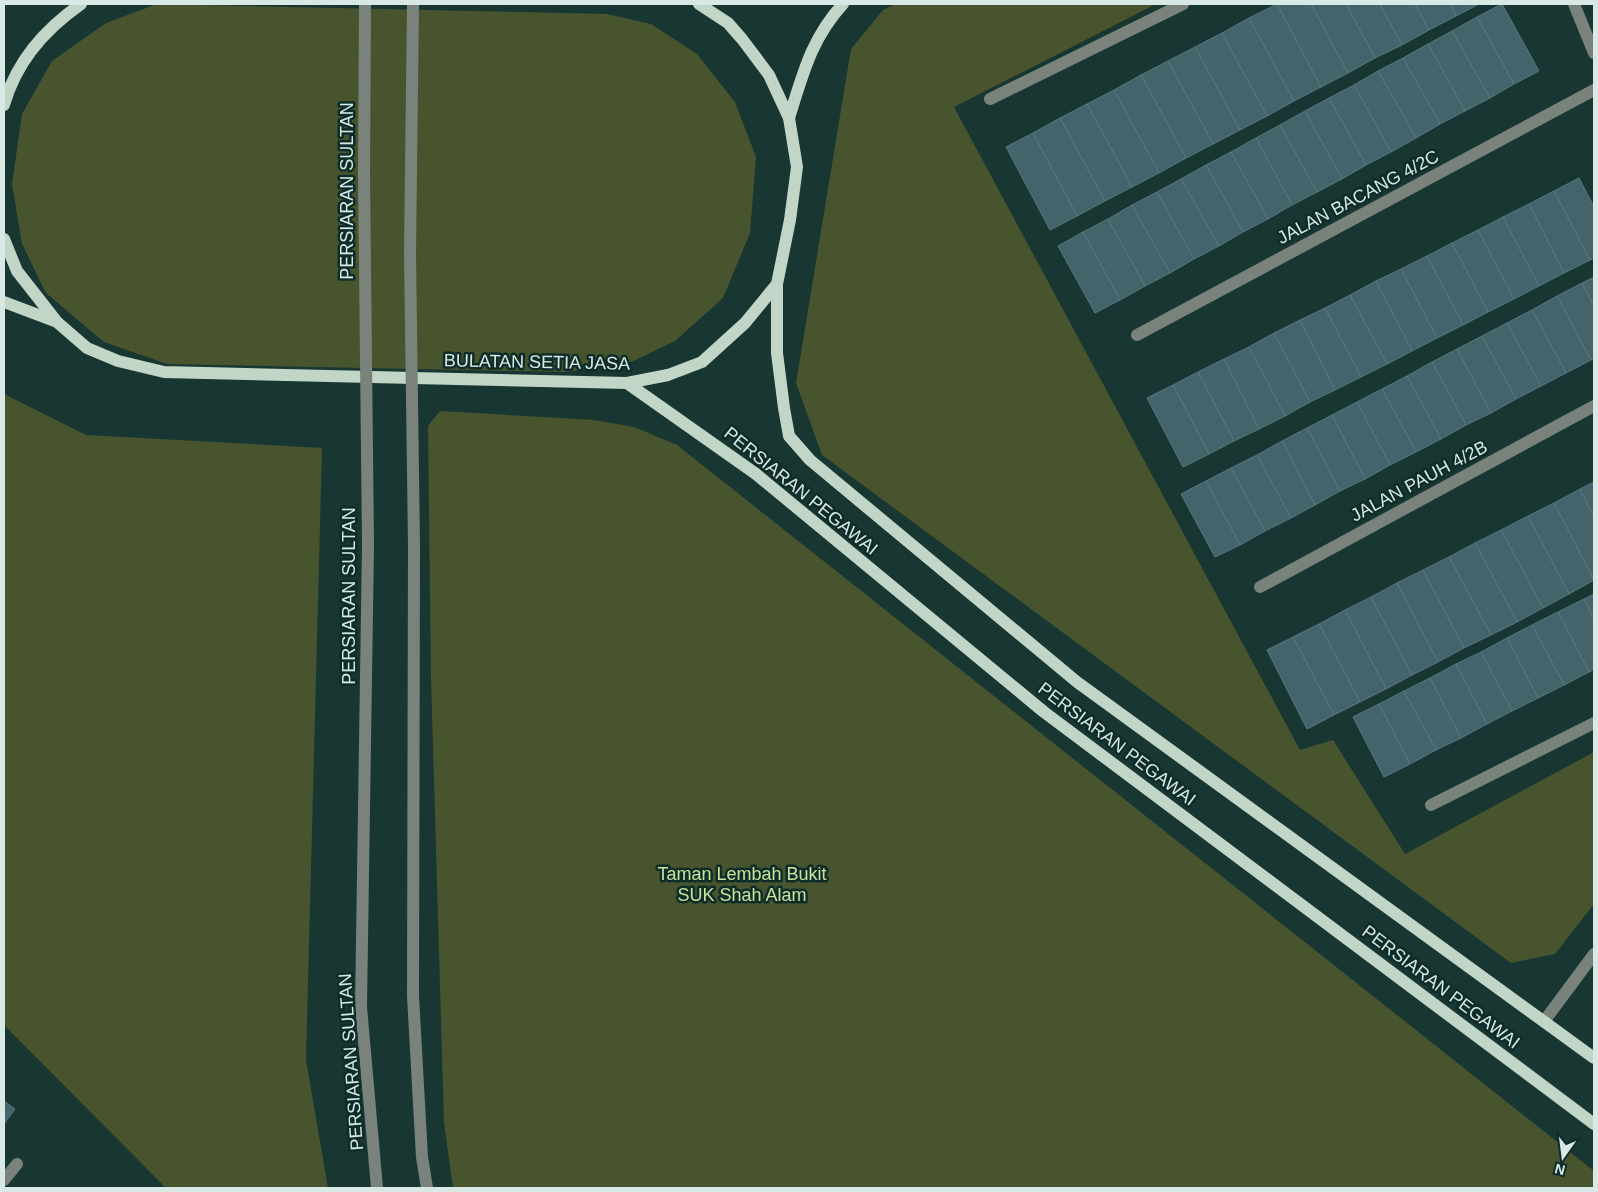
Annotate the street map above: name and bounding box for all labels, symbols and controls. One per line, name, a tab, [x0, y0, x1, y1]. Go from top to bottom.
street label: PERSIARAN SULTAN	[337, 102, 357, 280]
street label: JALAN BACANG 4/2C	[1274, 146, 1442, 248]
street label: BULATAN SETIA JASA	[444, 350, 630, 374]
street label: PERSIARAN PEGAWAI	[720, 423, 882, 559]
street label: JALAN PAUH 4/2B	[1347, 437, 1491, 525]
street label: PERSIARAN SULTAN	[339, 507, 359, 685]
street label: PERSIARAN PEGAWAI	[1034, 678, 1200, 810]
park label: Taman Lembah Bukit SUK Shah Alam	[657, 864, 827, 905]
street label: PERSIARAN PEGAWAI	[1358, 921, 1524, 1053]
street label: PERSIARAN SULTAN	[335, 973, 367, 1151]
north arrow	[1538, 1132, 1588, 1182]
text: N	[1553, 1161, 1567, 1179]

